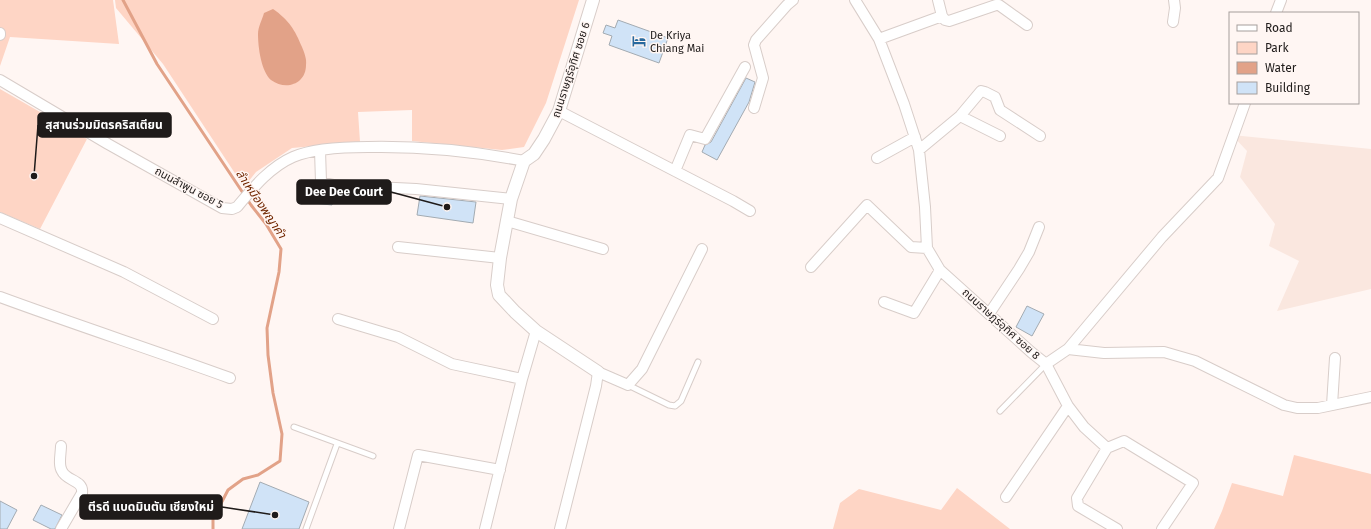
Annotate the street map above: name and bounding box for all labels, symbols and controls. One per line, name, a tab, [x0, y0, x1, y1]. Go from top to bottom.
legend	[1229, 12, 1359, 104]
street label: ถนนราษฎร์อุทิศ ซอย 6	[549, 21, 593, 119]
text: Road	[1265, 21, 1293, 35]
place label: De Kriya Chiang Mai	[650, 29, 704, 55]
hotel icon: De Kriya Chiang Mai	[631, 33, 647, 49]
text: Park	[1265, 41, 1289, 55]
text: Water	[1265, 61, 1297, 75]
text: Building	[1265, 81, 1311, 95]
callout: สุสานร่วมมิตรคริสเตียน	[38, 113, 171, 137]
text: สุสานร่วมมิตรคริสเตียน	[45, 118, 163, 132]
street label: ถนนลำพูน ซอย 5	[153, 165, 226, 212]
water label: ลำเหมืองพญาคำ	[233, 167, 290, 242]
callout: Dee Dee Court	[297, 180, 391, 204]
text: Dee Dee Court	[305, 185, 383, 199]
street label: ถนนราษฎร์อุทิศ ซอย 8	[960, 286, 1042, 362]
callout: ตีรดี แบดมินตัน เชียงใหม่	[80, 495, 222, 519]
text: ตีรดี แบดมินตัน เชียงใหม่	[88, 500, 214, 514]

